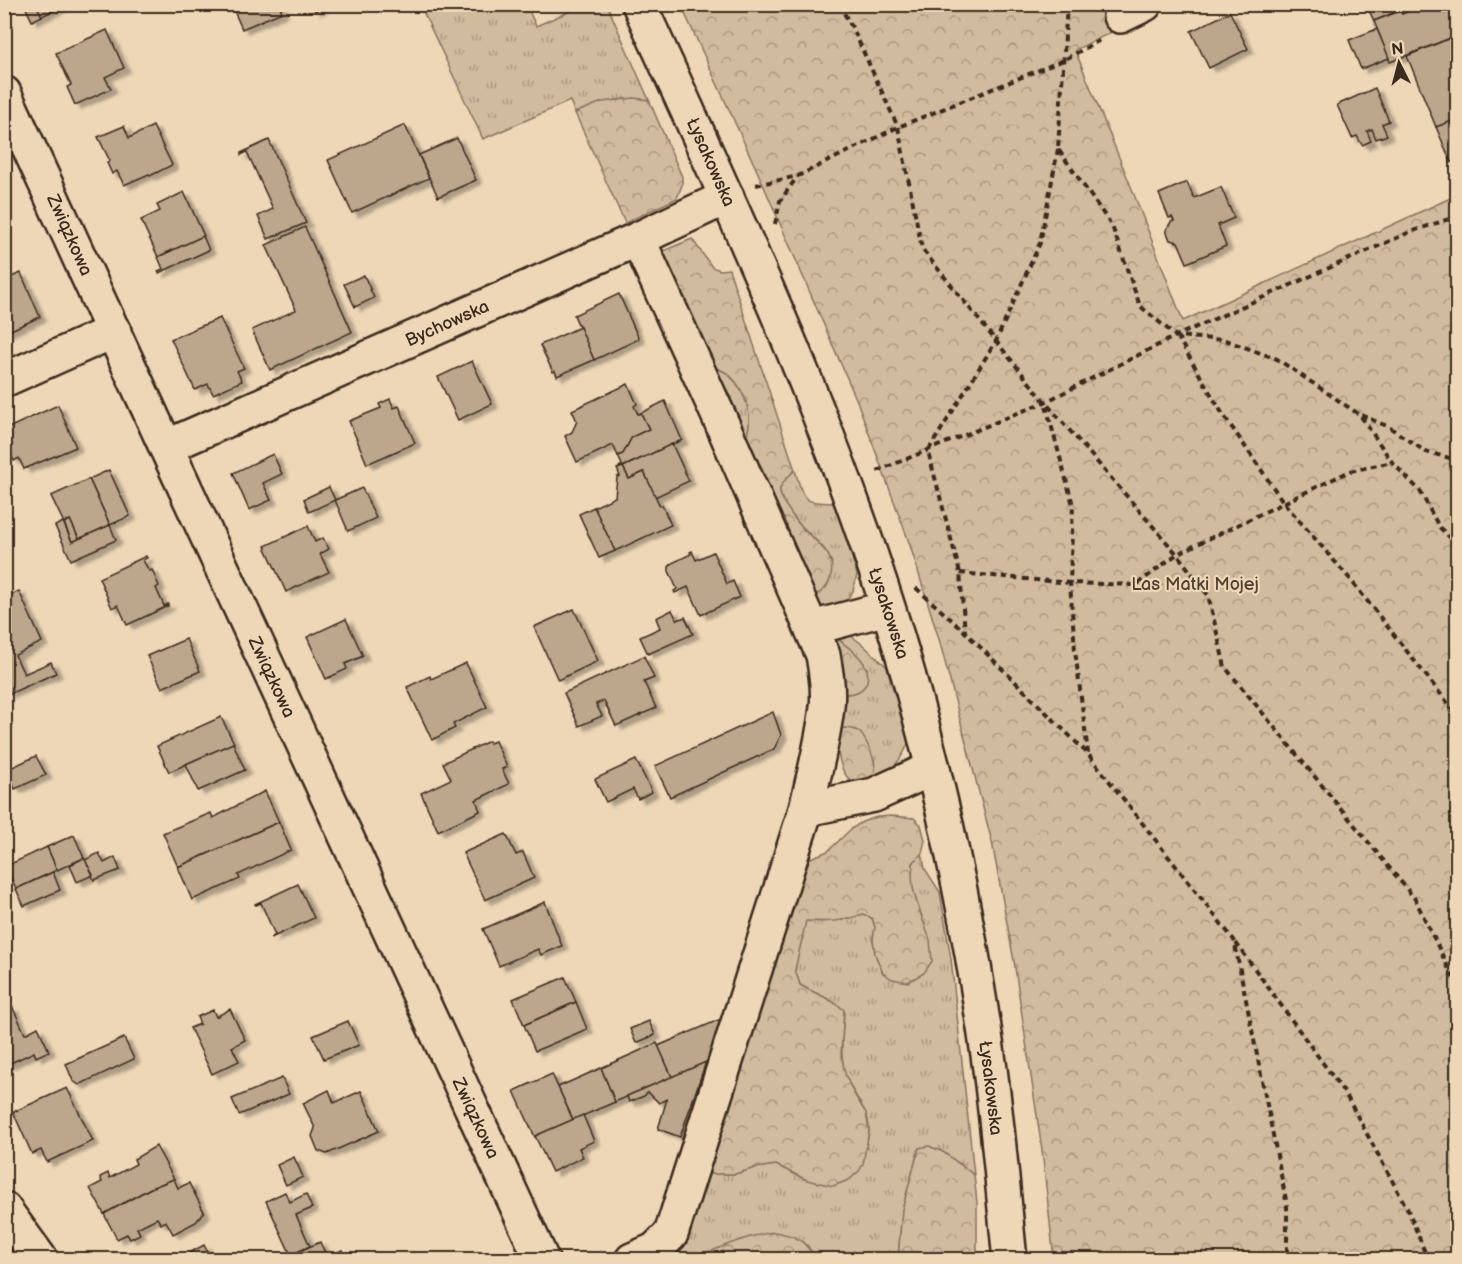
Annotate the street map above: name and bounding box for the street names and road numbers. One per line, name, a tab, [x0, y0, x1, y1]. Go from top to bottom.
street label: Łysakowska	[682, 114, 739, 210]
street label: Związkowa	[42, 190, 97, 279]
street label: Bychowska	[402, 296, 492, 351]
street label: Łysakowska	[864, 565, 913, 662]
street label: Związkowa	[243, 632, 299, 721]
street label: Łysakowska	[974, 1040, 1007, 1137]
street label: Związkowa	[447, 1073, 503, 1162]

